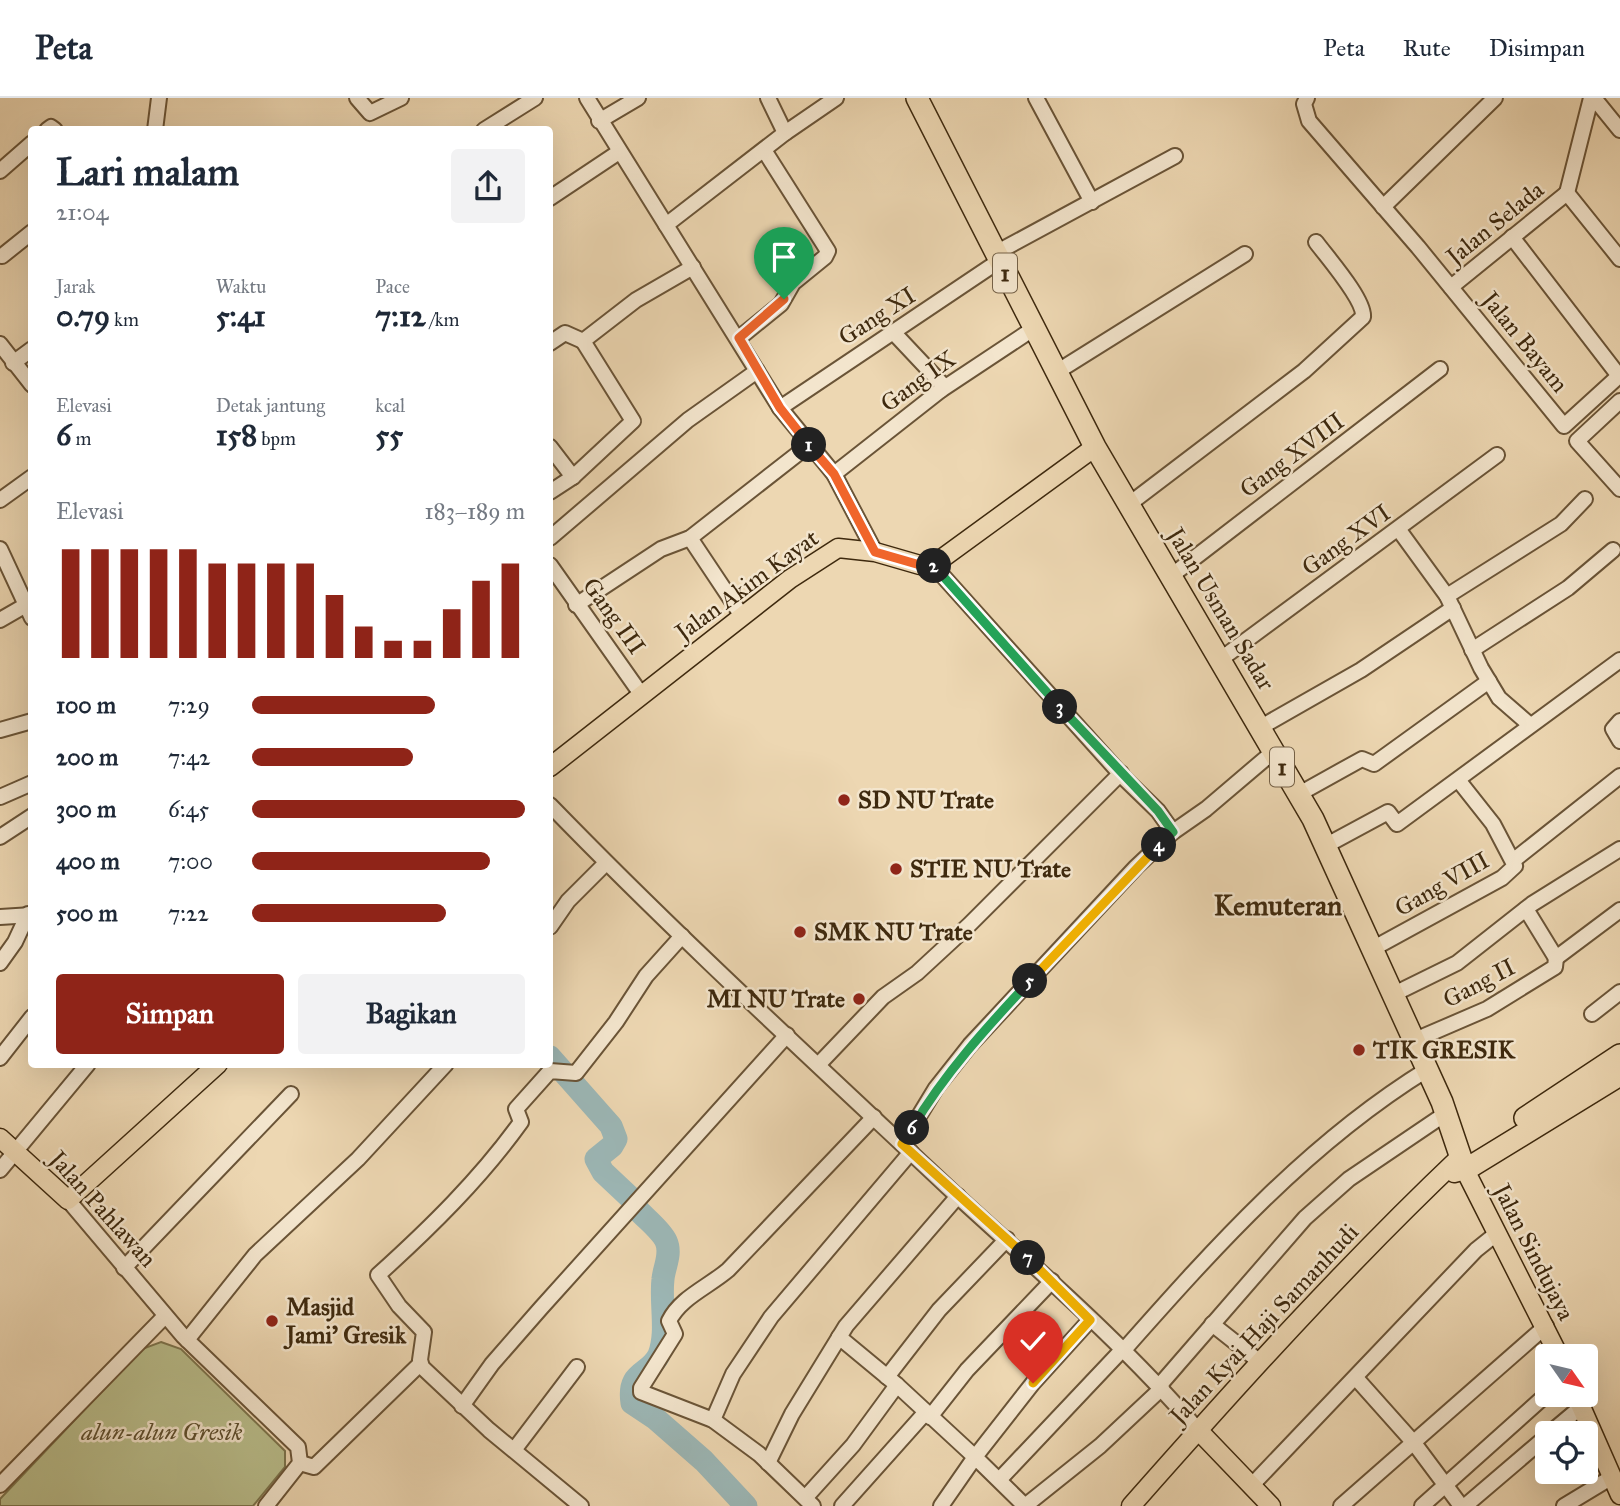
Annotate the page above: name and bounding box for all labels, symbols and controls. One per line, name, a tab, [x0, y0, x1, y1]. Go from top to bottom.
text: Peta	[35, 28, 92, 68]
text: Peta	[1323, 33, 1365, 63]
text: Rute	[1403, 33, 1451, 63]
text: Disimpan	[1489, 33, 1585, 63]
text: Lari malam	[56, 149, 239, 195]
button: share	[451, 149, 525, 223]
street label: Jalan Selada	[1438, 174, 1550, 273]
text: 21:04	[56, 198, 108, 226]
pin	[754, 227, 814, 299]
icon: arrive	[765, 238, 803, 276]
road number: 1	[993, 254, 1017, 292]
text: Jarak	[56, 275, 95, 298]
text: Waktu	[216, 275, 266, 298]
text: Pace	[375, 275, 410, 298]
street label: Gang XI	[833, 280, 921, 352]
street label: Jalan Bayam	[1473, 283, 1575, 399]
text: 0.79	[56, 298, 110, 334]
text: 5:41	[216, 298, 266, 334]
text: 7:12	[375, 298, 426, 334]
text: km	[110, 308, 139, 331]
text: /km	[426, 308, 460, 331]
street label: Gang IX	[874, 343, 962, 418]
text: Elevasi	[56, 394, 112, 417]
text: Detak jantung	[216, 394, 325, 417]
text: kcal	[375, 394, 405, 417]
street label: Gang XVIII	[1234, 406, 1350, 504]
text: 6	[56, 417, 71, 453]
text: 158	[216, 417, 257, 453]
text: 55	[375, 417, 403, 453]
text: m	[71, 427, 91, 450]
text: bpm	[257, 427, 296, 450]
pin: 1	[792, 428, 826, 462]
text: 1	[805, 433, 812, 456]
text: Elevasi	[56, 497, 124, 525]
text: 183–189 m	[424, 497, 525, 525]
street label: Gang XVI	[1296, 498, 1396, 582]
street label: Jalan Usman Sadar	[1159, 520, 1281, 696]
street label: Jalan Akim Kayat	[667, 523, 825, 649]
pin: 2	[916, 548, 951, 584]
text: 2	[929, 554, 938, 577]
street label: Gang III	[576, 572, 652, 660]
pin: 3	[1042, 690, 1078, 724]
text: 100 m	[56, 691, 116, 719]
text: 7:29	[168, 691, 210, 719]
text: 3	[1056, 695, 1063, 718]
text: 200 m	[56, 743, 118, 771]
text: 7:42	[168, 743, 210, 771]
road number: 1	[1270, 748, 1294, 786]
place label: SD NU Trate	[858, 785, 994, 815]
marker: SD NU Trate	[836, 792, 852, 808]
text: 300 m	[56, 795, 116, 823]
text: 6:45	[168, 795, 209, 823]
pin: 4	[1142, 828, 1176, 862]
text: 4	[1153, 833, 1164, 856]
street label: Gang VIII	[1389, 845, 1495, 923]
text: 400 m	[56, 847, 120, 875]
text: 7:00	[168, 847, 213, 875]
place label: STIE NU Trate	[910, 854, 1071, 884]
marker: STIE NU Trate	[888, 861, 904, 877]
district label: Kemuteran	[1214, 888, 1342, 923]
text: 500 m	[56, 899, 118, 927]
text: 7:22	[168, 899, 209, 927]
place label: SMK NU Trate	[814, 917, 973, 947]
marker: SMK NU Trate	[792, 924, 808, 940]
street label: Gang II	[1438, 952, 1520, 1014]
pin: 5	[1012, 964, 1048, 998]
text: 5	[1025, 969, 1034, 992]
button: Simpan	[56, 974, 284, 1054]
button: Bagikan	[298, 974, 525, 1054]
place label: MI NU Trate	[707, 984, 845, 1014]
marker: MI NU Trate	[851, 991, 867, 1007]
place label: TIK GRESIK	[1372, 1035, 1516, 1065]
marker: TIK GRESIK	[1351, 1042, 1367, 1058]
pin: 6	[894, 1110, 930, 1146]
text: 6	[907, 1116, 916, 1139]
street label: Jalan Pahlawan	[41, 1142, 163, 1273]
street label: Jalan Sindujaya	[1485, 1176, 1582, 1326]
street label: Jalan Kyai Haji Samanhudi	[1161, 1217, 1365, 1433]
pin: 7	[1010, 1240, 1046, 1276]
text: 7	[1022, 1246, 1033, 1269]
place label: Masjid Jami' Gresik	[283, 1292, 407, 1350]
pin	[1003, 1311, 1063, 1383]
marker: Masjid Jami' Gresik	[264, 1313, 280, 1329]
icon: check	[1014, 1322, 1052, 1360]
north arrow	[1535, 1344, 1598, 1407]
map controls	[1535, 1344, 1598, 1484]
park label: alun-alun Gresik	[81, 1417, 243, 1447]
button: locate	[1535, 1421, 1598, 1484]

